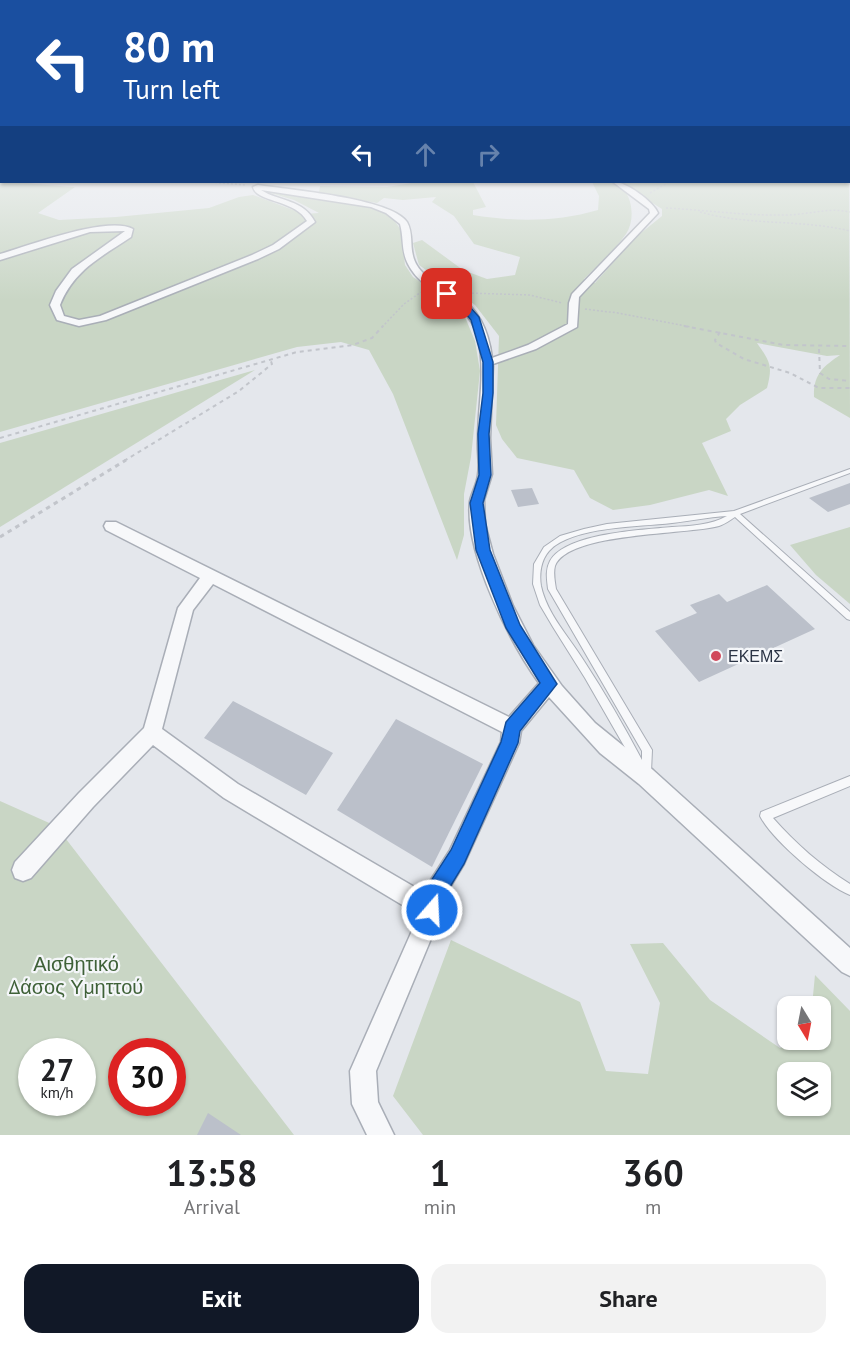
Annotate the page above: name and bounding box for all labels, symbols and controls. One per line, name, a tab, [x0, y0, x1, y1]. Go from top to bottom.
text: 80 m	[123, 19, 215, 74]
icon: left	[24, 24, 102, 102]
text: Turn left	[123, 72, 220, 106]
icon: left	[346, 138, 379, 171]
icon: ahead	[409, 138, 442, 171]
icon: right	[472, 138, 505, 171]
pin	[421, 268, 472, 319]
icon: arrive	[430, 277, 463, 310]
place label: ΕΚΕΜΣ	[728, 646, 783, 666]
marker: ΕΚΕΜΣ	[709, 649, 723, 663]
position arrow	[400, 878, 464, 942]
park label: Αισθητικό Δάσος Υμηττού	[9, 951, 143, 1000]
north arrow	[777, 996, 831, 1050]
map controls	[777, 996, 831, 1116]
speed limit sign: 30	[108, 1038, 186, 1116]
text: 27	[40, 1050, 74, 1089]
button: layers	[777, 1062, 831, 1116]
text: km/h	[41, 1083, 73, 1102]
text: 13:58	[166, 1149, 258, 1196]
text: 1	[430, 1149, 450, 1196]
text: 360	[623, 1149, 684, 1196]
text: Arrival	[184, 1194, 240, 1220]
text: min	[424, 1194, 456, 1220]
text: m	[645, 1194, 661, 1220]
button: Exit	[24, 1264, 419, 1333]
button: Share	[431, 1264, 826, 1333]

